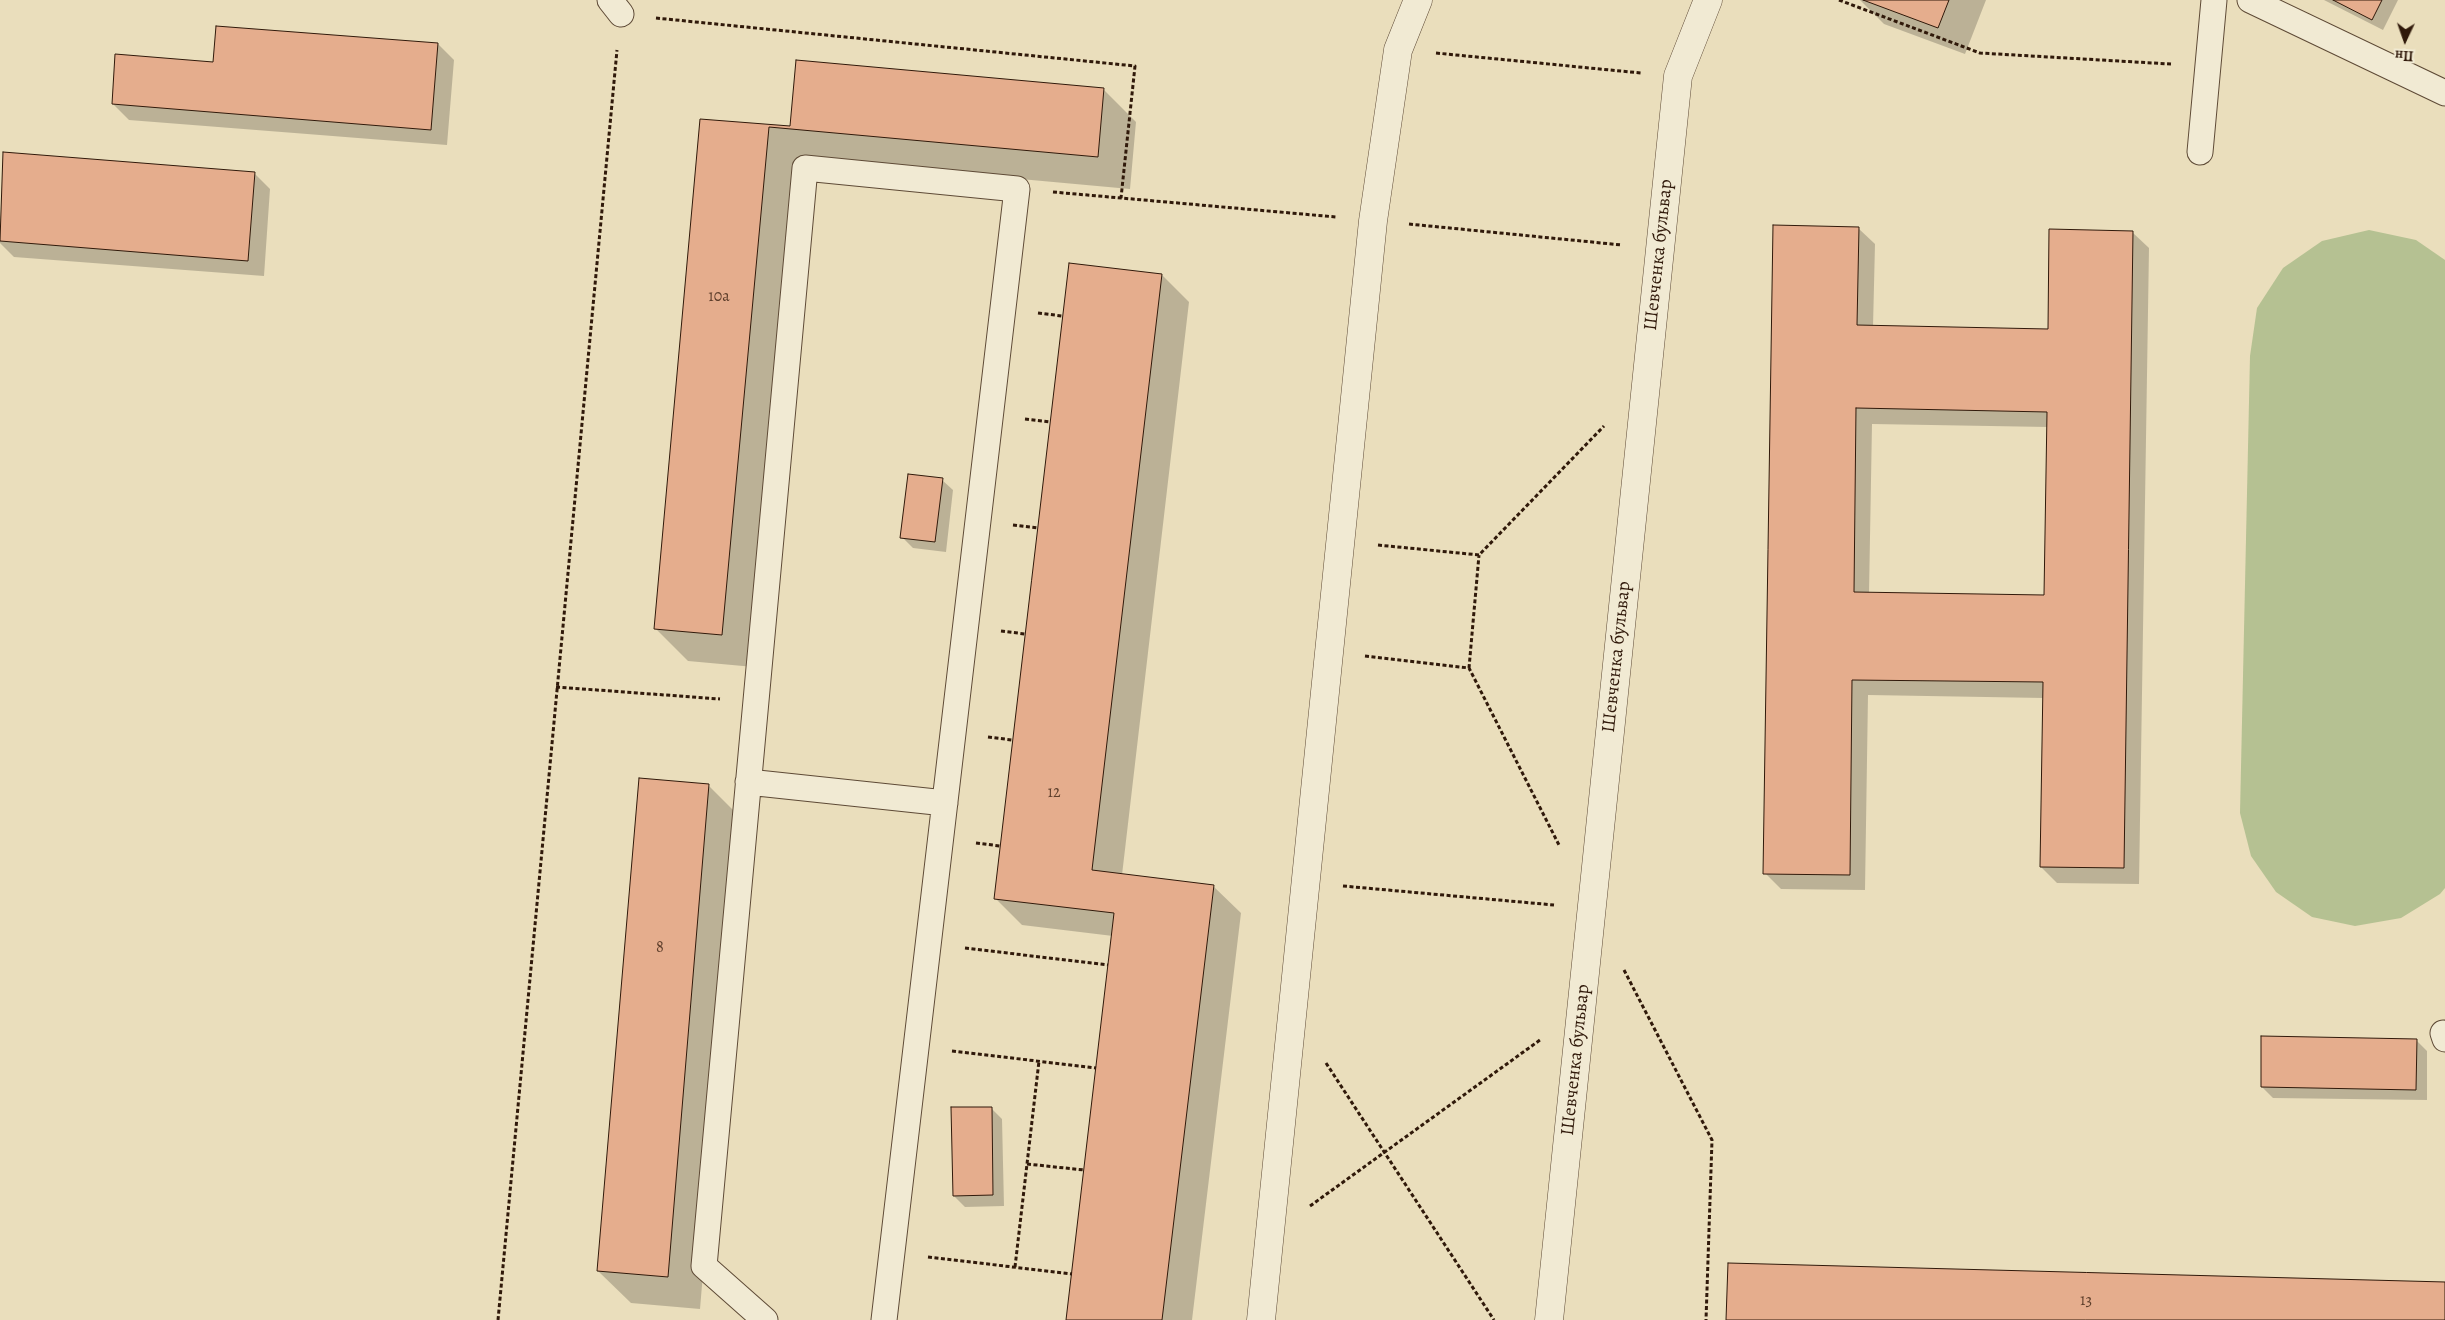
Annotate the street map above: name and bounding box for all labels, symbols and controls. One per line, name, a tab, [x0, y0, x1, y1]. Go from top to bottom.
north arrow	[2380, 15, 2430, 65]
text: Пн	[2395, 46, 2414, 65]
street label: Шевченка бульвар	[1640, 178, 1678, 332]
house number: 10а	[708, 287, 730, 307]
street label: Шевченка бульвар	[1598, 580, 1636, 734]
house number: 12	[1047, 783, 1061, 803]
house number: 8	[656, 938, 664, 958]
street label: Шевченка бульвар	[1557, 983, 1595, 1137]
house number: 13	[2080, 1291, 2092, 1311]

